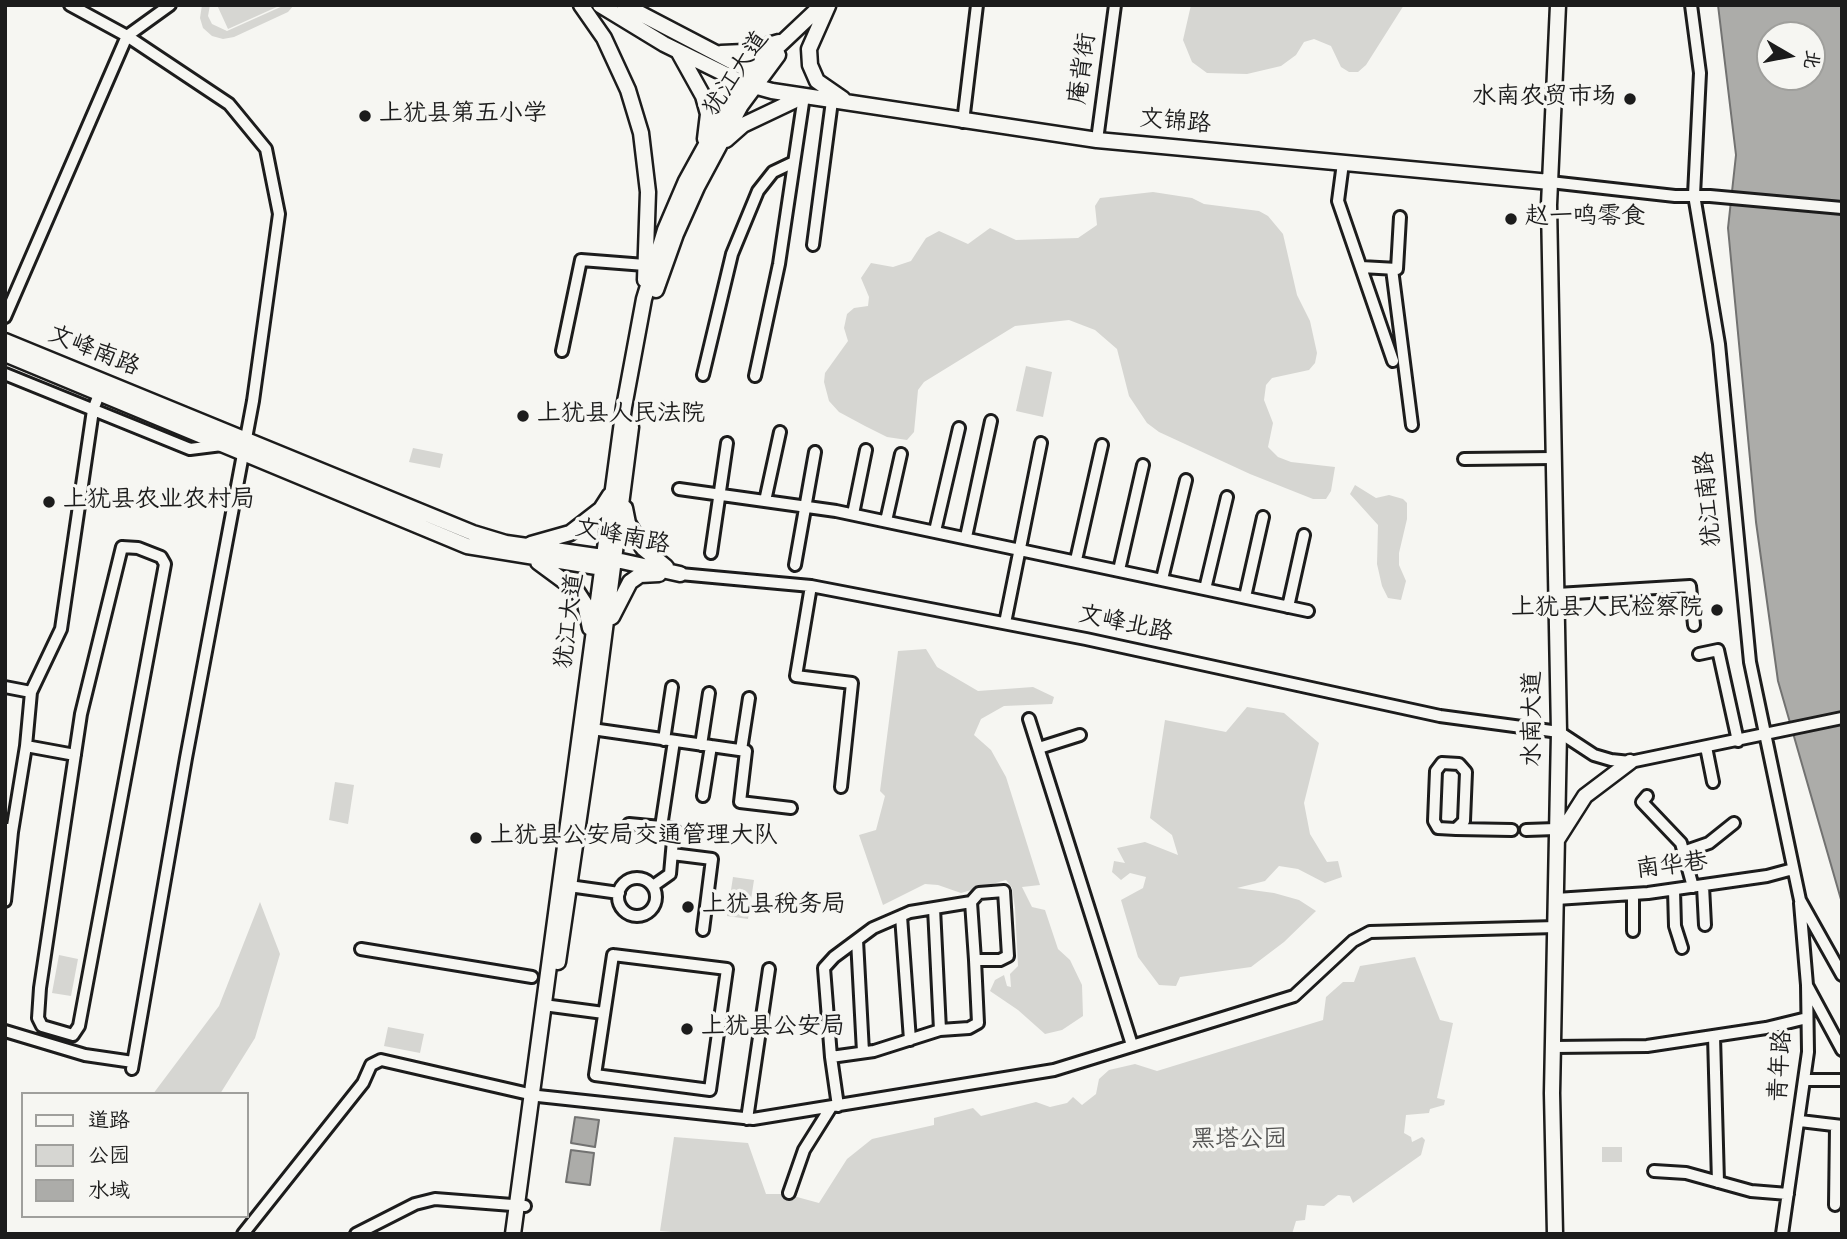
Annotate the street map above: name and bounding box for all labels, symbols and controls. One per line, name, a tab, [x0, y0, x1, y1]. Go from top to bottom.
north arrow	[1756, 21, 1826, 91]
street label: 犹江大道	[699, 27, 777, 123]
street label: 庵背街	[1066, 31, 1104, 107]
text: 北	[1795, 48, 1825, 71]
place label: 水南农贸市场	[1472, 85, 1616, 113]
marker: 水南农贸市场	[1622, 91, 1638, 107]
place label: 上犹县第五小学	[379, 102, 547, 130]
street label: 文锦路	[1138, 107, 1212, 141]
marker: 上犹县第五小学	[357, 108, 373, 124]
place label: 赵一鸣零食	[1525, 205, 1645, 233]
marker: 赵一鸣零食	[1503, 211, 1519, 227]
street label: 文峰南路	[43, 322, 143, 384]
place label: 上犹县人民法院	[537, 402, 705, 430]
marker: 上犹县人民法院	[515, 408, 531, 424]
street label: 犹江南路	[1692, 450, 1730, 548]
place label: 上犹县农业农村局	[63, 488, 255, 516]
marker: 上犹县农业农村局	[41, 494, 57, 510]
street label: 文峰南路	[572, 516, 672, 562]
street label: 犹江大道	[552, 572, 592, 670]
place label: 上犹县人民检察院	[1511, 596, 1703, 624]
street label: 文峰北路	[1075, 602, 1175, 650]
marker: 上犹县人民检察院	[1709, 602, 1725, 618]
street label: 水南大道	[1521, 671, 1549, 767]
place label: 上犹县公安局交通管理大队	[490, 824, 778, 852]
marker: 上犹县公安局交通管理大队	[468, 830, 484, 846]
street label: 南华巷	[1635, 849, 1709, 887]
place label: 上犹县税务局	[702, 893, 846, 921]
marker: 上犹县税务局	[680, 899, 696, 915]
place label: 上犹县公安局	[701, 1015, 845, 1043]
marker: 上犹县公安局	[679, 1021, 695, 1037]
street label: 青年路	[1766, 1029, 1800, 1103]
legend	[21, 1092, 248, 1218]
text: 道路	[88, 1107, 130, 1137]
park label: 黑塔公园	[1191, 1128, 1287, 1156]
text: 公园	[88, 1142, 130, 1172]
text: 水域	[88, 1177, 130, 1207]

